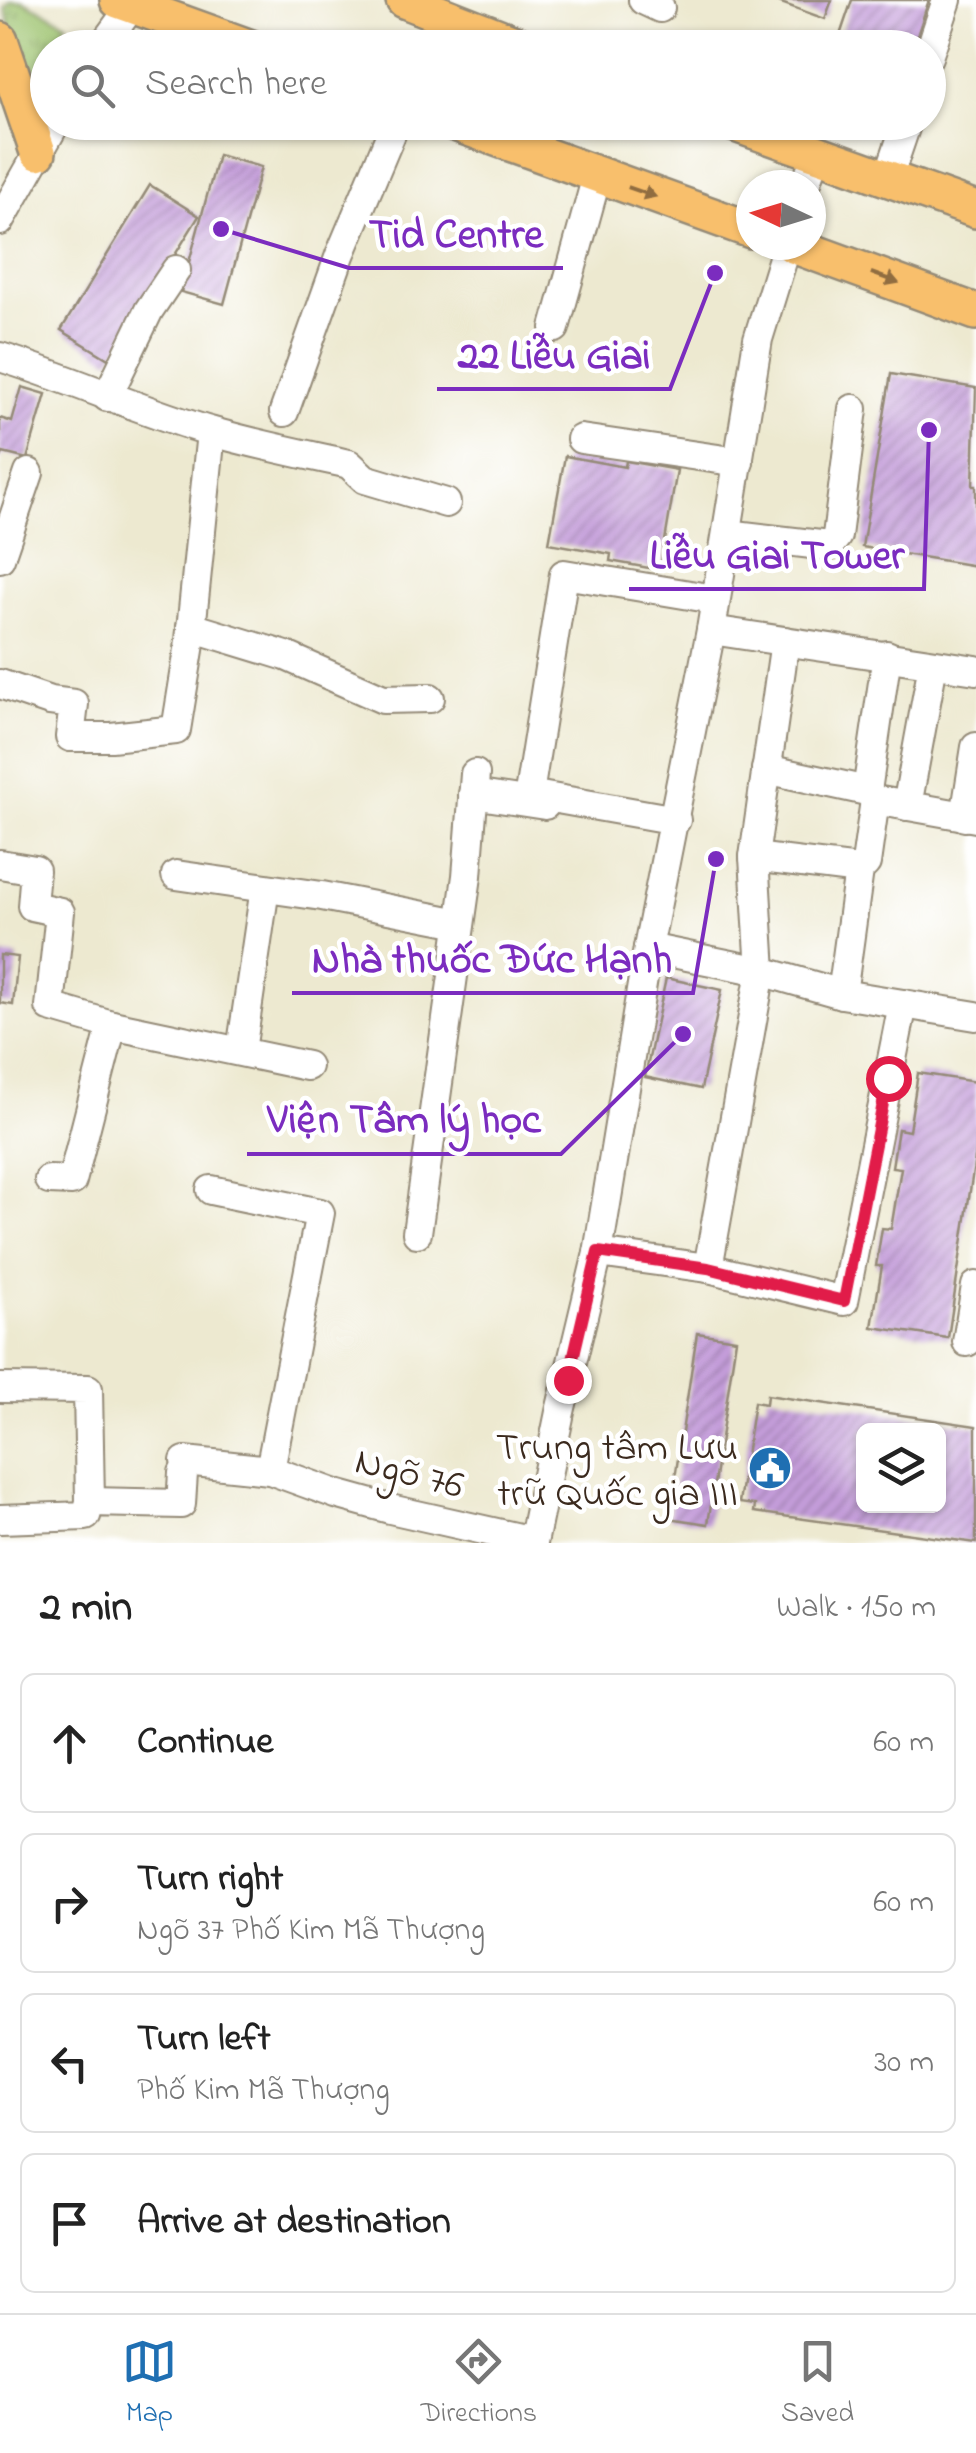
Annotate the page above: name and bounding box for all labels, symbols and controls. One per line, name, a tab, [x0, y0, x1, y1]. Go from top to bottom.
search box	[30, 30, 946, 140]
text: Search here	[145, 57, 327, 113]
icon: search	[65, 58, 120, 113]
north arrow	[736, 170, 826, 260]
one-way arrow	[628, 185, 658, 200]
callout: Tid Centre	[349, 196, 563, 268]
text: Tid Centre	[369, 206, 544, 267]
one-way arrow	[870, 271, 900, 286]
callout: 22 Liễu Giai	[437, 317, 670, 389]
text: 22 Liễu Giai	[457, 327, 650, 388]
callout: Liễu Giai Tower	[629, 517, 924, 589]
text: Liễu Giai Tower	[650, 527, 905, 588]
callout: Nhà thuốc Đức Hạnh	[292, 921, 693, 993]
text: Nhà thuốc Đức Hạnh	[312, 931, 672, 992]
route start	[866, 1056, 912, 1102]
callout: Viện Tâm lý học	[247, 1082, 561, 1154]
text: Viện Tâm lý học	[266, 1091, 542, 1152]
route end	[546, 1358, 592, 1404]
place label: Trung tâm Lưu trữ Quốc gia III	[496, 1420, 738, 1525]
map controls	[856, 1423, 946, 1513]
button: layers	[856, 1423, 946, 1513]
street label: Ngõ 76	[348, 1433, 469, 1517]
public building icon: Trung tâm Lưu trữ Quốc gia III	[747, 1445, 793, 1491]
text: 2 min	[40, 1578, 132, 1639]
text: Walk · 150 m	[777, 1585, 936, 1632]
text: Continue	[137, 1715, 273, 1771]
icon: ahead	[42, 1716, 97, 1771]
text: 60 m	[873, 1720, 934, 1767]
text: Turn right	[137, 1852, 283, 1908]
icon: right	[42, 1876, 97, 1931]
text: 60 m	[873, 1880, 934, 1927]
text: Ngõ 37 Phố Kim Mã Thượng	[137, 1908, 485, 1955]
text: Turn left	[137, 2012, 270, 2068]
icon: left	[42, 2036, 97, 2091]
text: 30 m	[874, 2040, 934, 2087]
text: Phố Kim Mã Thượng	[137, 2068, 390, 2115]
text: Arrive at destination	[137, 2195, 451, 2251]
icon: arrive	[42, 2196, 97, 2251]
tab: Map	[122, 2334, 177, 2435]
tab: Directions	[421, 2334, 537, 2435]
tab: Saved	[781, 2334, 854, 2435]

